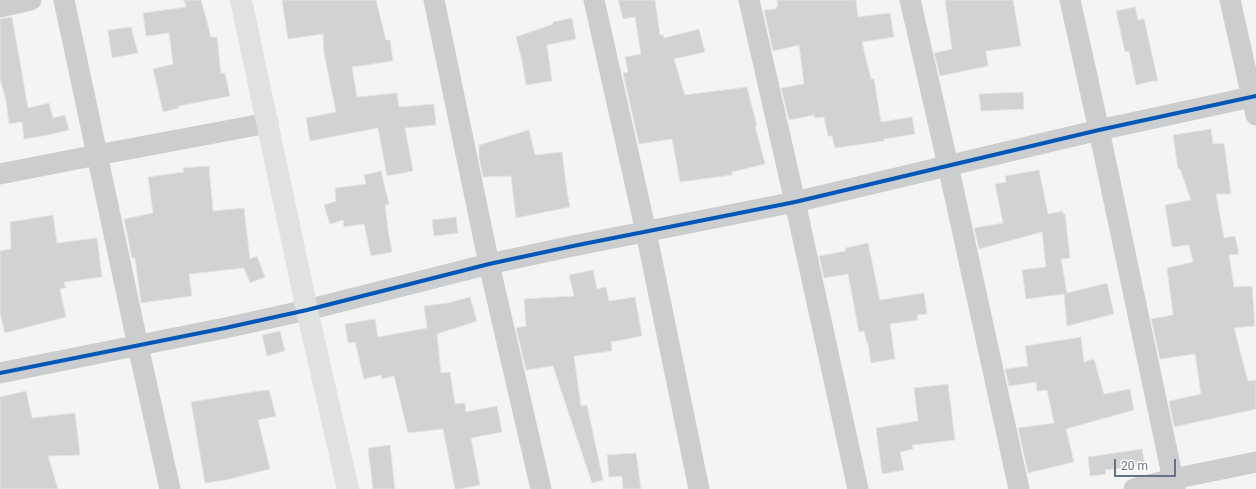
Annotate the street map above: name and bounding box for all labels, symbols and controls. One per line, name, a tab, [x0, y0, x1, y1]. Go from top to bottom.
scale bar	[1116, 451, 1178, 477]
text: 20 m	[1121, 459, 1148, 473]

